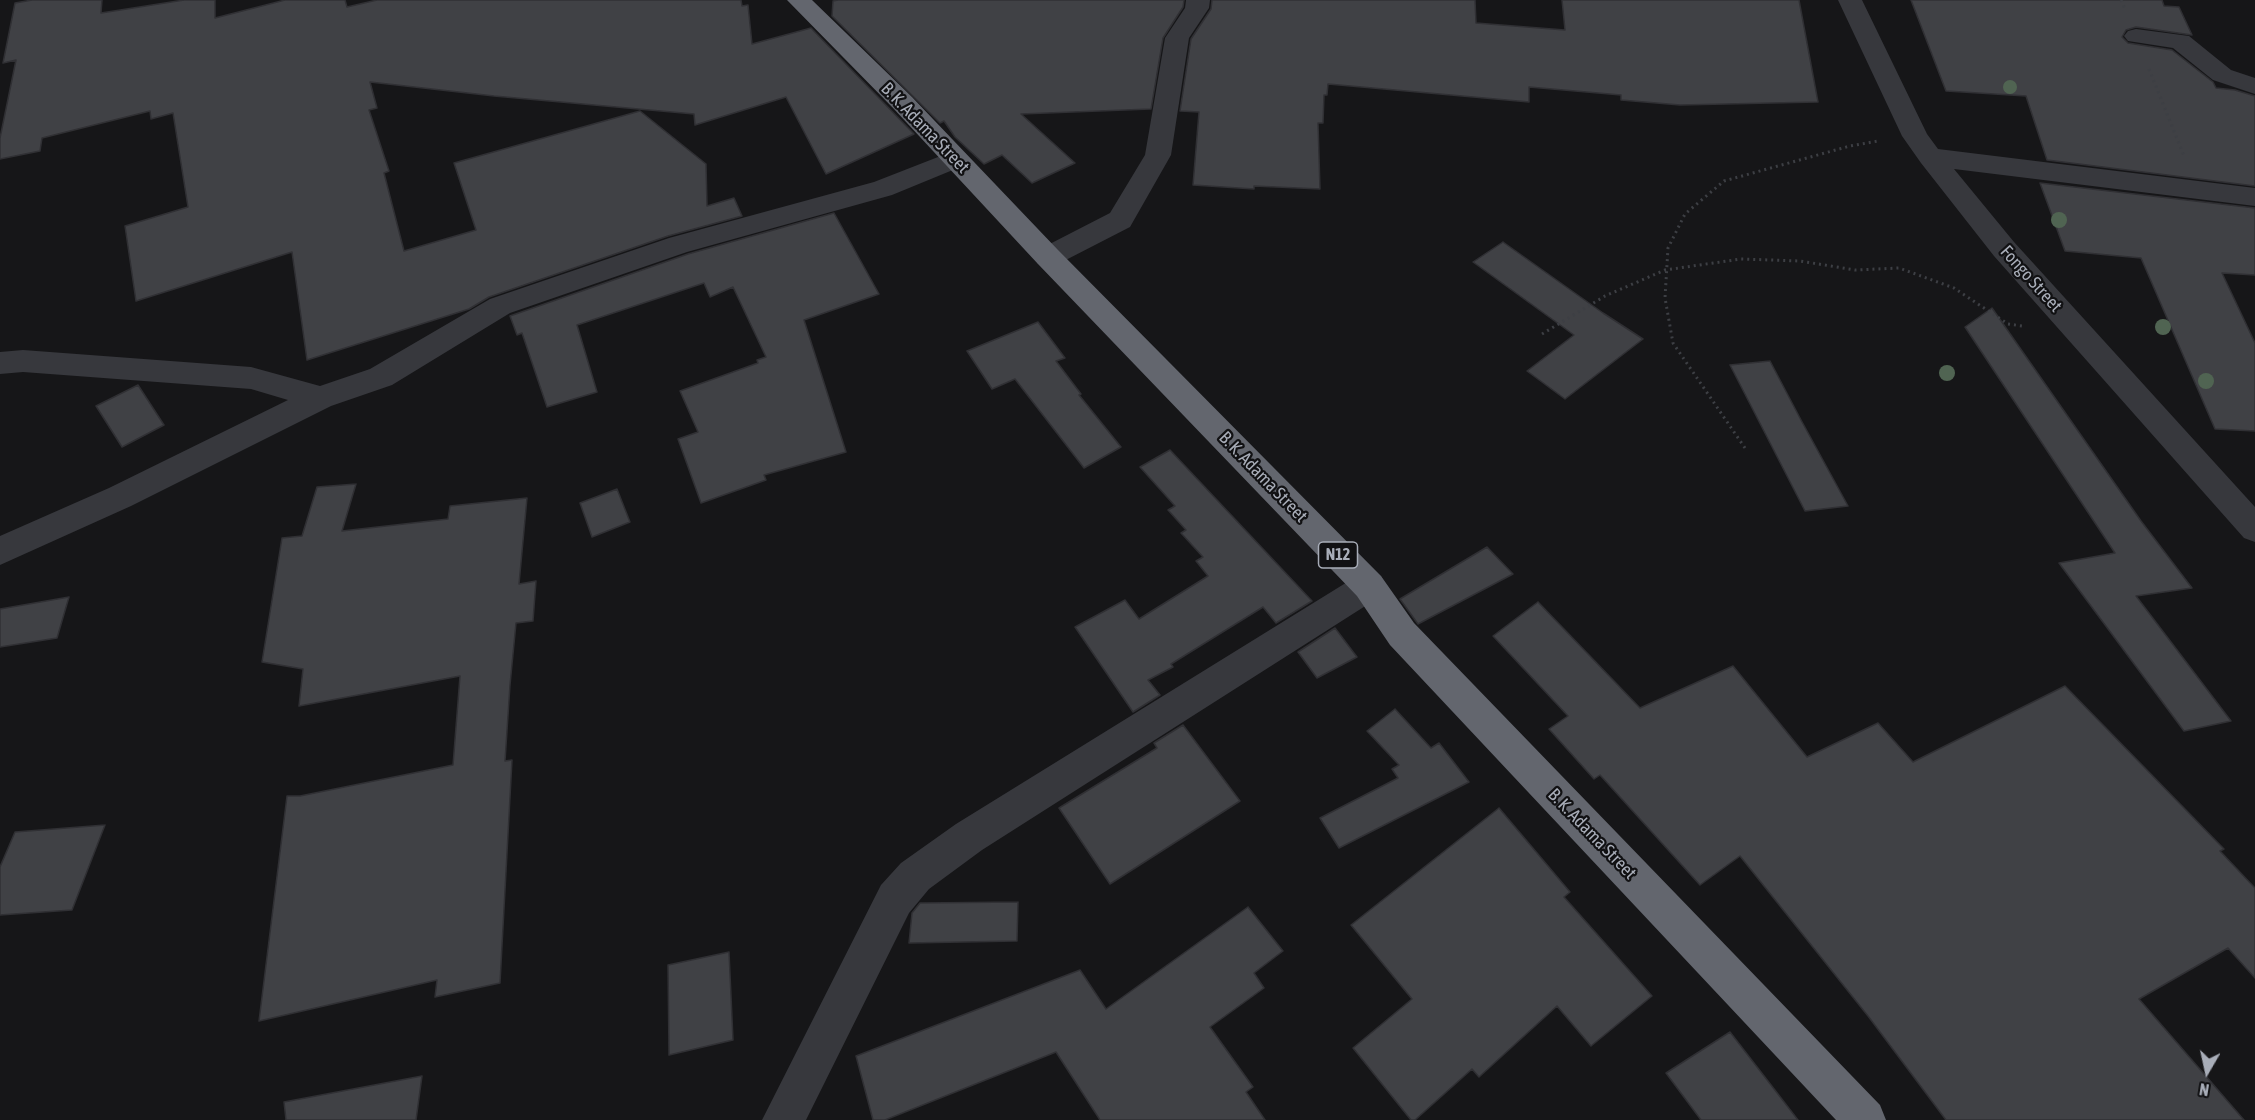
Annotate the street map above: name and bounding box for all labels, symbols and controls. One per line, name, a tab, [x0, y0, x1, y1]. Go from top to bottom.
street label: B. K. Adama Street	[876, 78, 974, 178]
street label: Fongo Street	[1996, 241, 2066, 317]
street label: B. K. Adama Street	[1214, 427, 1312, 527]
road number: N12	[1318, 542, 1358, 568]
street label: B. K. Adama Street	[1543, 784, 1641, 884]
north arrow	[2177, 1042, 2237, 1102]
text: N	[2198, 1080, 2210, 1099]

